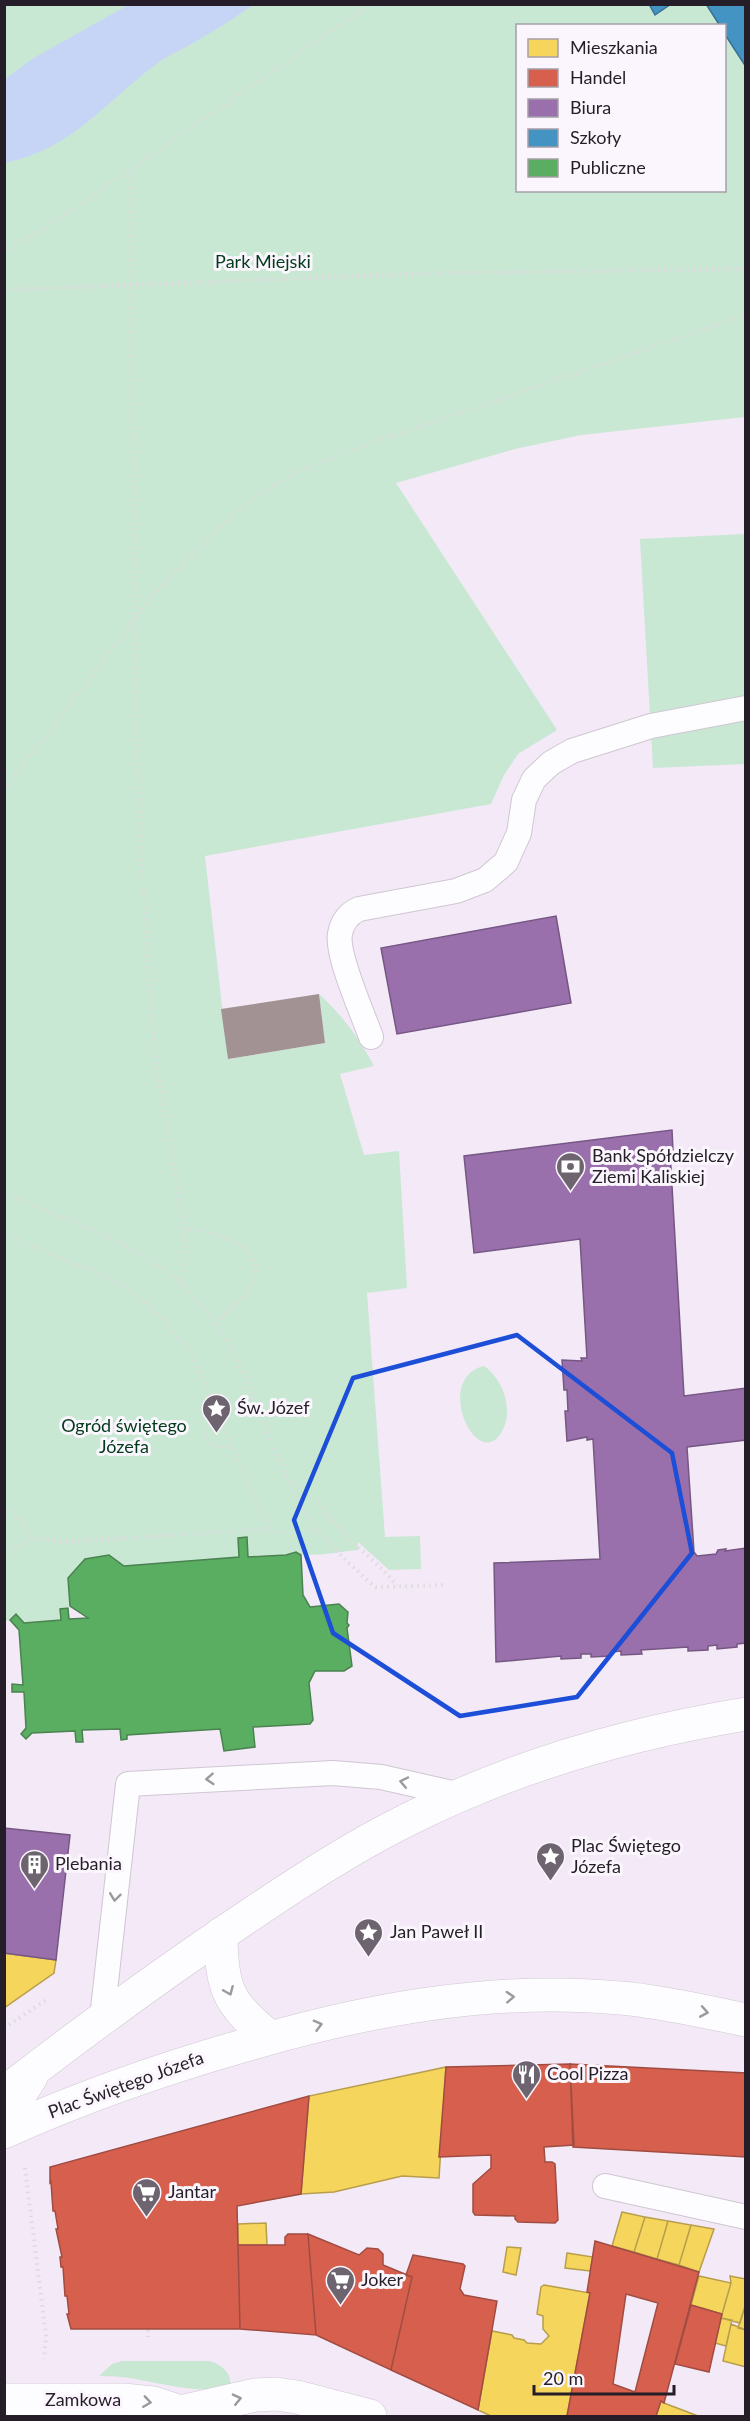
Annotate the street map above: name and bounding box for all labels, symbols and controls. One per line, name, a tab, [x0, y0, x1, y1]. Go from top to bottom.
legend	[516, 24, 726, 192]
text: Mieszkania	[570, 36, 658, 58]
text: Handel	[570, 66, 626, 88]
text: Biura	[570, 96, 611, 118]
text: Szkoły	[570, 126, 622, 148]
text: Publiczne	[570, 156, 646, 178]
park label: Park Miejski	[215, 250, 311, 272]
place label: Bank Spółdzielczy Ziemi Kaliskiej	[592, 1144, 735, 1187]
bank icon: Bank Spółdzielczy Ziemi Kaliskiej	[555, 1150, 587, 1192]
place icon: Św. Józef	[200, 1392, 232, 1434]
place label: Św. Józef	[237, 1396, 310, 1418]
park label: Ogród świętego Józefa	[61, 1414, 187, 1457]
one-way arrow	[205, 1772, 214, 1785]
one-way arrow	[399, 1777, 409, 1790]
place label: Plac Świętego Józefa	[571, 1834, 681, 1877]
place icon: Plac Świętego Józefa	[534, 1840, 566, 1882]
building icon: Plebania	[18, 1848, 50, 1890]
place label: Plebania	[55, 1852, 122, 1874]
one-way arrow	[110, 1892, 122, 1902]
place icon: Jan Paweł II	[353, 1916, 385, 1958]
place label: Jan Paweł II	[390, 1920, 483, 1942]
one-way arrow	[222, 1985, 234, 1996]
one-way arrow	[506, 1991, 515, 2004]
one-way arrow	[699, 2005, 709, 2018]
one-way arrow	[312, 2020, 323, 2032]
street label: Plac Świętego Józefa	[45, 2046, 206, 2122]
restaurant icon: Cool Pizza	[510, 2058, 542, 2100]
place label: Cool Pizza	[547, 2062, 628, 2084]
supermarket icon: Jantar	[131, 2176, 163, 2218]
place label: Jantar	[168, 2180, 217, 2202]
supermarket icon: Joker	[324, 2264, 356, 2306]
place label: Joker	[361, 2268, 404, 2290]
scale bar	[534, 2358, 674, 2396]
text: 20 m	[543, 2367, 583, 2389]
street label: Zamkowa	[45, 2388, 121, 2410]
one-way arrow	[232, 2393, 242, 2406]
one-way arrow	[142, 2396, 151, 2408]

